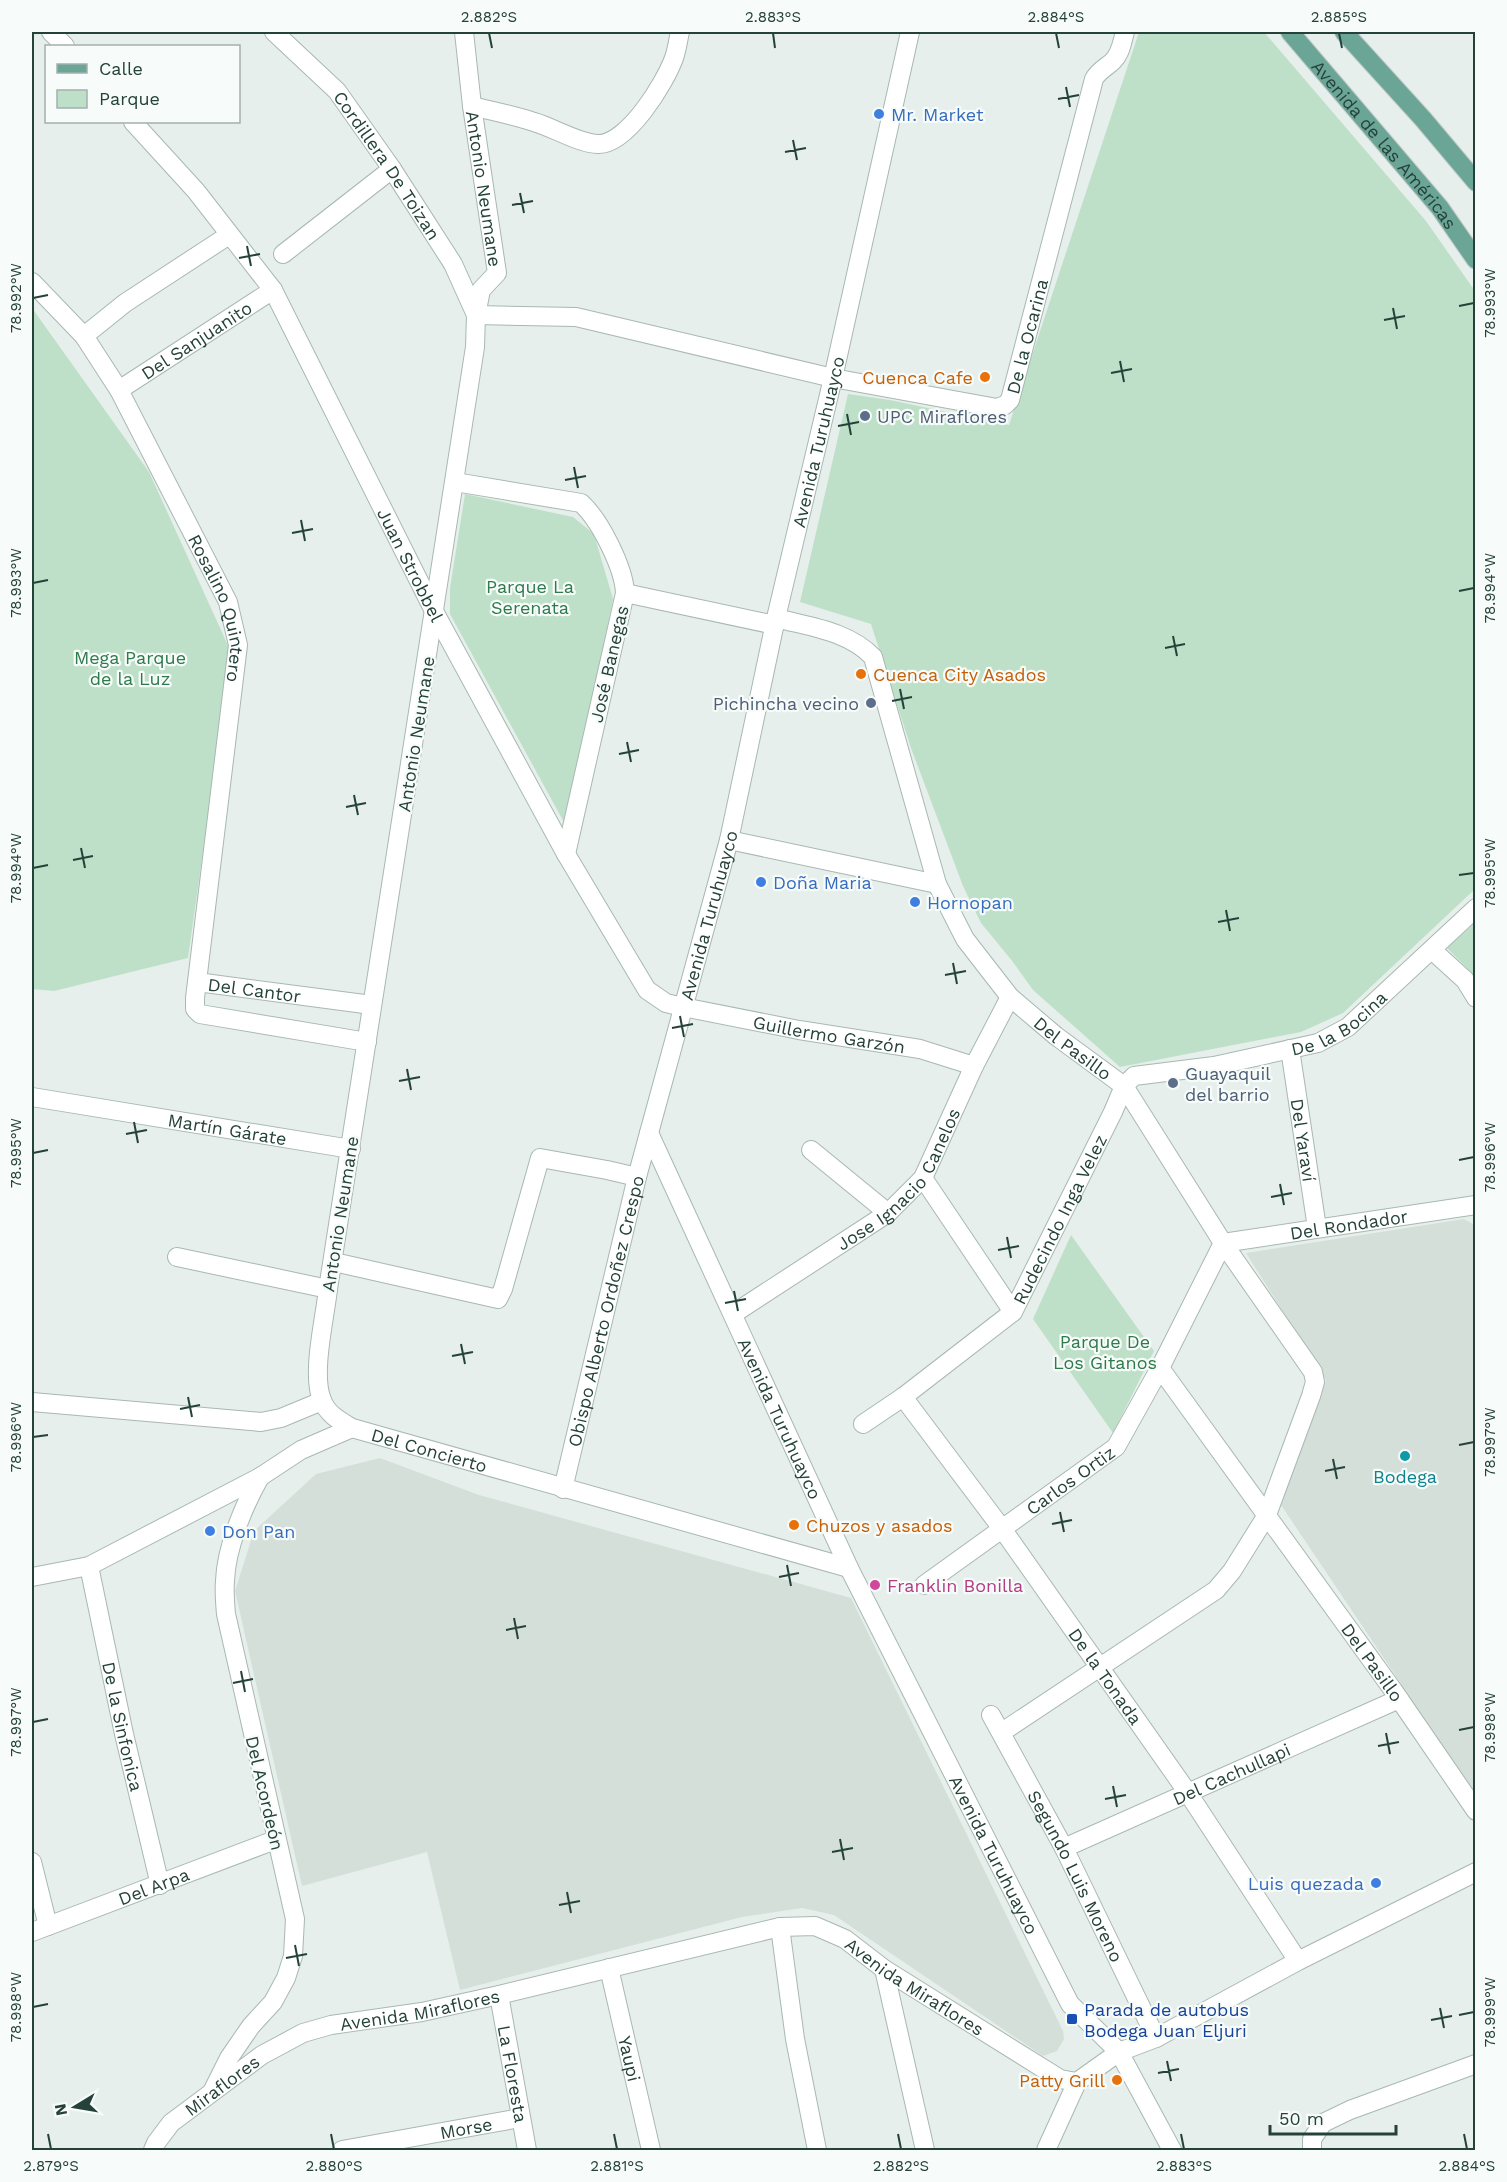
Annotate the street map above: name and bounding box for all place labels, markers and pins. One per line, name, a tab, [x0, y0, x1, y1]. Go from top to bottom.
place label: Mr. Market	[891, 104, 984, 125]
marker: Mr. Market	[872, 107, 886, 121]
place label: Cuenca Cafe	[862, 367, 973, 388]
marker: Cuenca Cafe	[978, 370, 992, 384]
place label: UPC Miraflores	[877, 406, 1007, 427]
marker: UPC Miraflores	[858, 409, 872, 423]
place label: Cuenca City Asados	[873, 664, 1046, 685]
marker: Cuenca City Asados	[854, 667, 868, 681]
place label: Pichincha vecino	[713, 693, 859, 714]
marker: Pichincha vecino	[864, 696, 878, 710]
place label: Doña Maria	[773, 872, 872, 893]
marker: Doña Maria	[754, 875, 768, 889]
place label: Hornopan	[927, 892, 1013, 913]
marker: Hornopan	[908, 895, 922, 909]
place label: Guayaquil del barrio	[1185, 1063, 1271, 1105]
marker: Guayaquil del barrio	[1166, 1076, 1180, 1090]
marker: Bodega	[1398, 1449, 1412, 1463]
place label: Bodega	[1373, 1466, 1437, 1487]
place label: Chuzos y asados	[806, 1515, 952, 1536]
marker: Chuzos y asados	[787, 1518, 801, 1532]
place label: Don Pan	[222, 1521, 295, 1542]
marker: Don Pan	[203, 1524, 217, 1538]
place label: Franklin Bonilla	[887, 1575, 1023, 1596]
marker: Franklin Bonilla	[868, 1578, 882, 1592]
place label: Luis quezada	[1248, 1873, 1364, 1894]
marker: Luis quezada	[1369, 1876, 1383, 1890]
place label: Parada de autobus Bodega Juan Eljuri	[1084, 1999, 1249, 2041]
marker: Parada de autobus Bodega Juan Eljuri	[1065, 2012, 1079, 2026]
place label: Patty Grill	[1019, 2070, 1105, 2091]
marker: Patty Grill	[1110, 2073, 1124, 2087]

